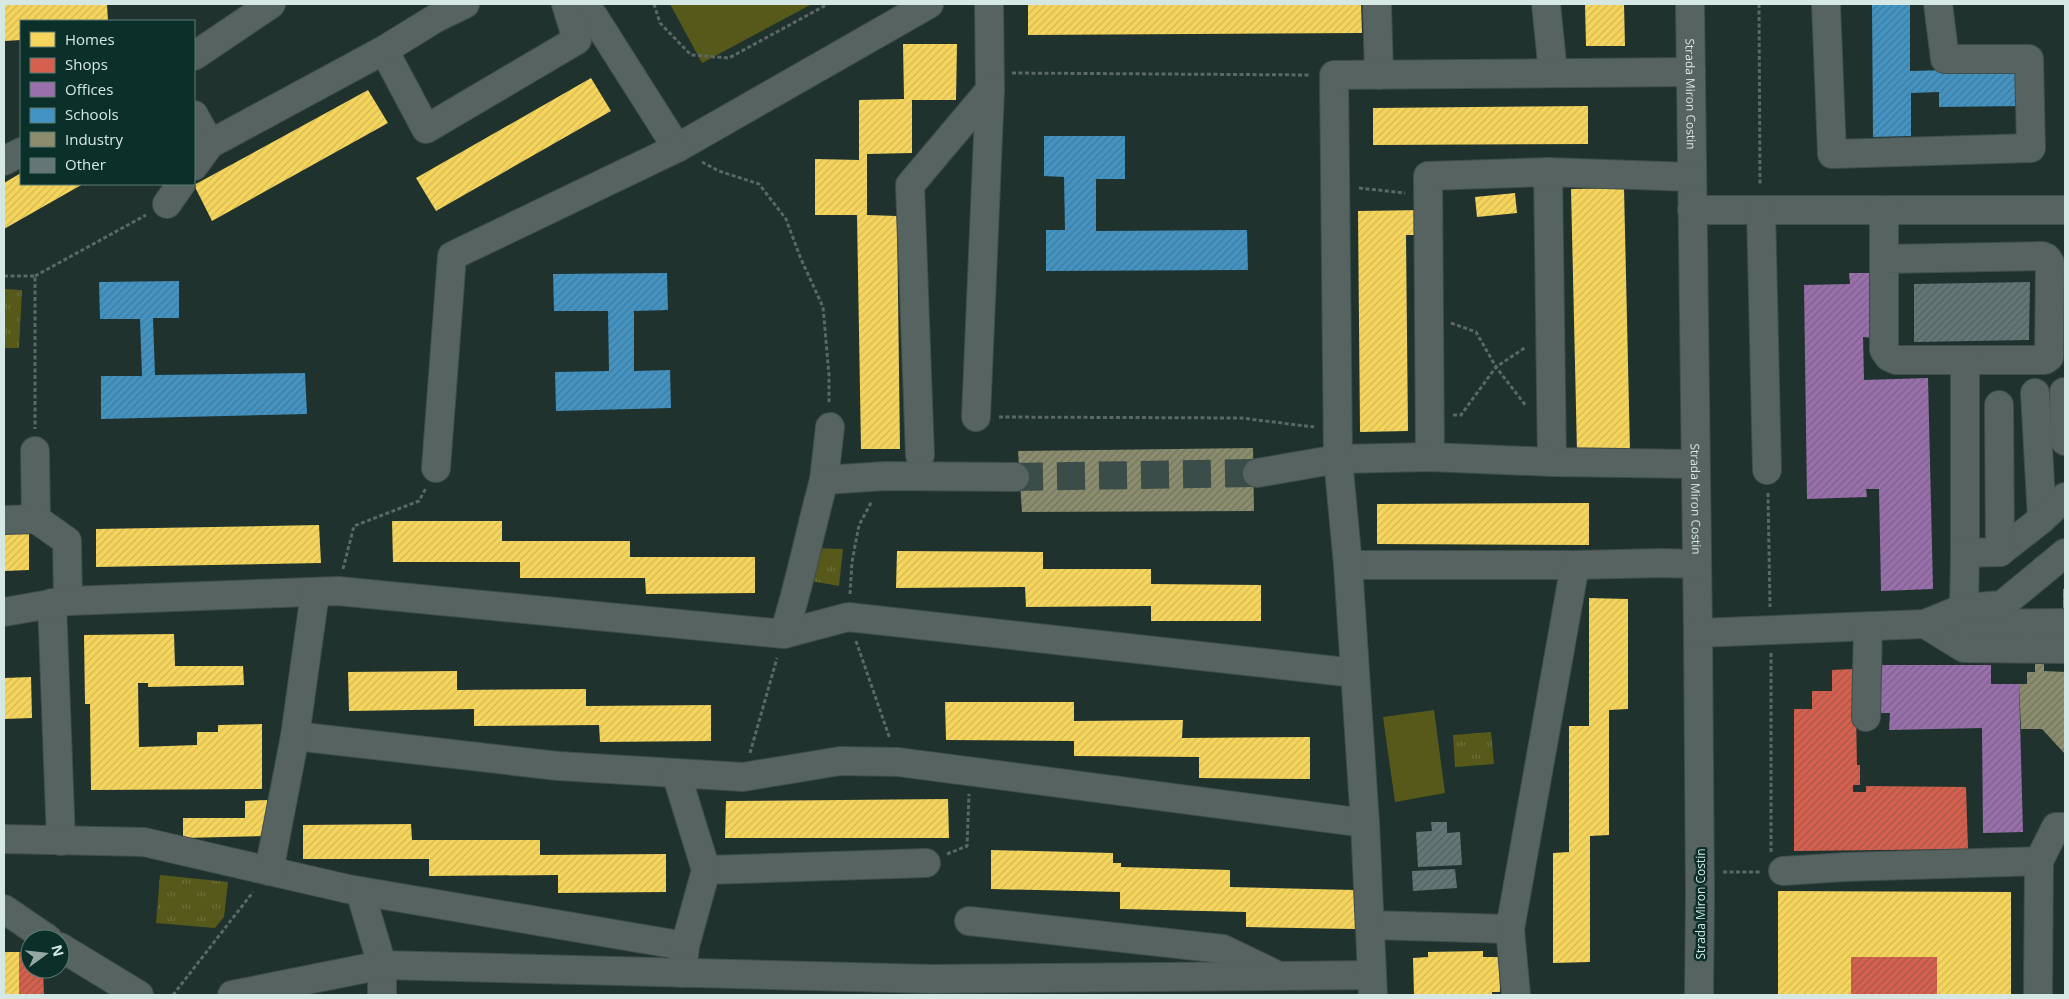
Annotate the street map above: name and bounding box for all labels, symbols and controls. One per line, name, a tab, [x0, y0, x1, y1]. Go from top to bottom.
legend	[20, 20, 195, 185]
text: Homes	[65, 29, 115, 49]
street label: Strada Miron Costin	[1682, 38, 1700, 150]
text: Shops	[65, 54, 108, 74]
text: Offices	[65, 79, 113, 99]
text: Schools	[65, 104, 119, 124]
text: Industry	[65, 129, 123, 149]
text: Other	[65, 154, 106, 174]
street label: Strada Miron Costin	[1687, 443, 1706, 555]
street label: Strada Miron Costin	[1692, 848, 1709, 960]
north arrow	[20, 929, 70, 979]
text: N	[47, 943, 69, 958]

